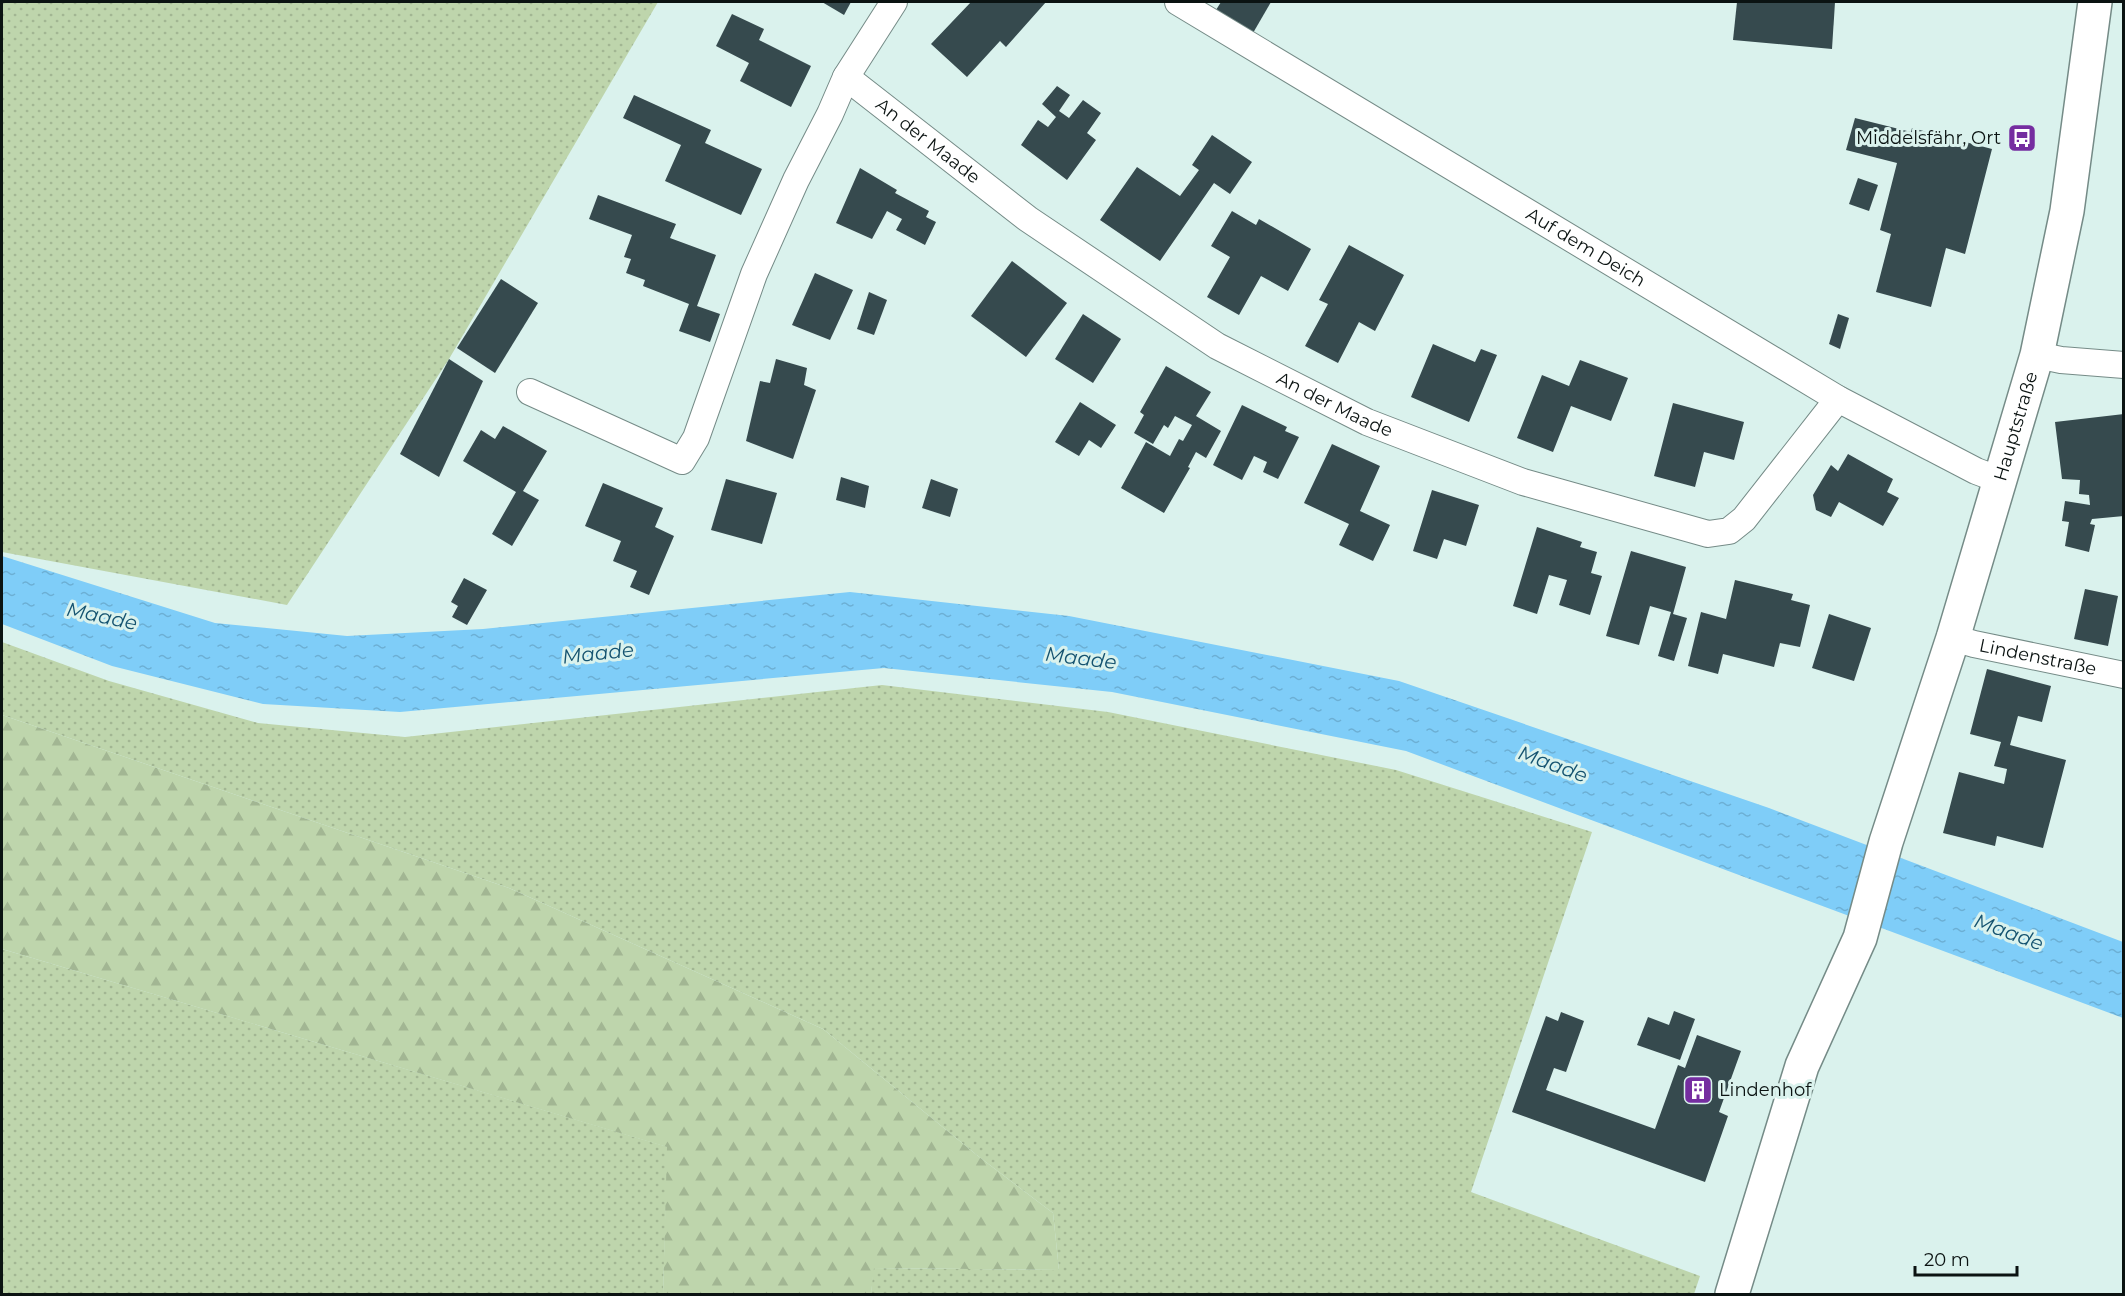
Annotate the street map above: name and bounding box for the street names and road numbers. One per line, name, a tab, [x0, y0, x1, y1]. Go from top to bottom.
street label: An der Maade	[871, 93, 985, 189]
street label: Auf dem Deich	[1522, 203, 1650, 292]
street label: An der Maade	[1273, 367, 1396, 442]
street label: Hauptstraße	[1989, 369, 2042, 484]
street label: Lindenstraße	[1977, 634, 2098, 680]

